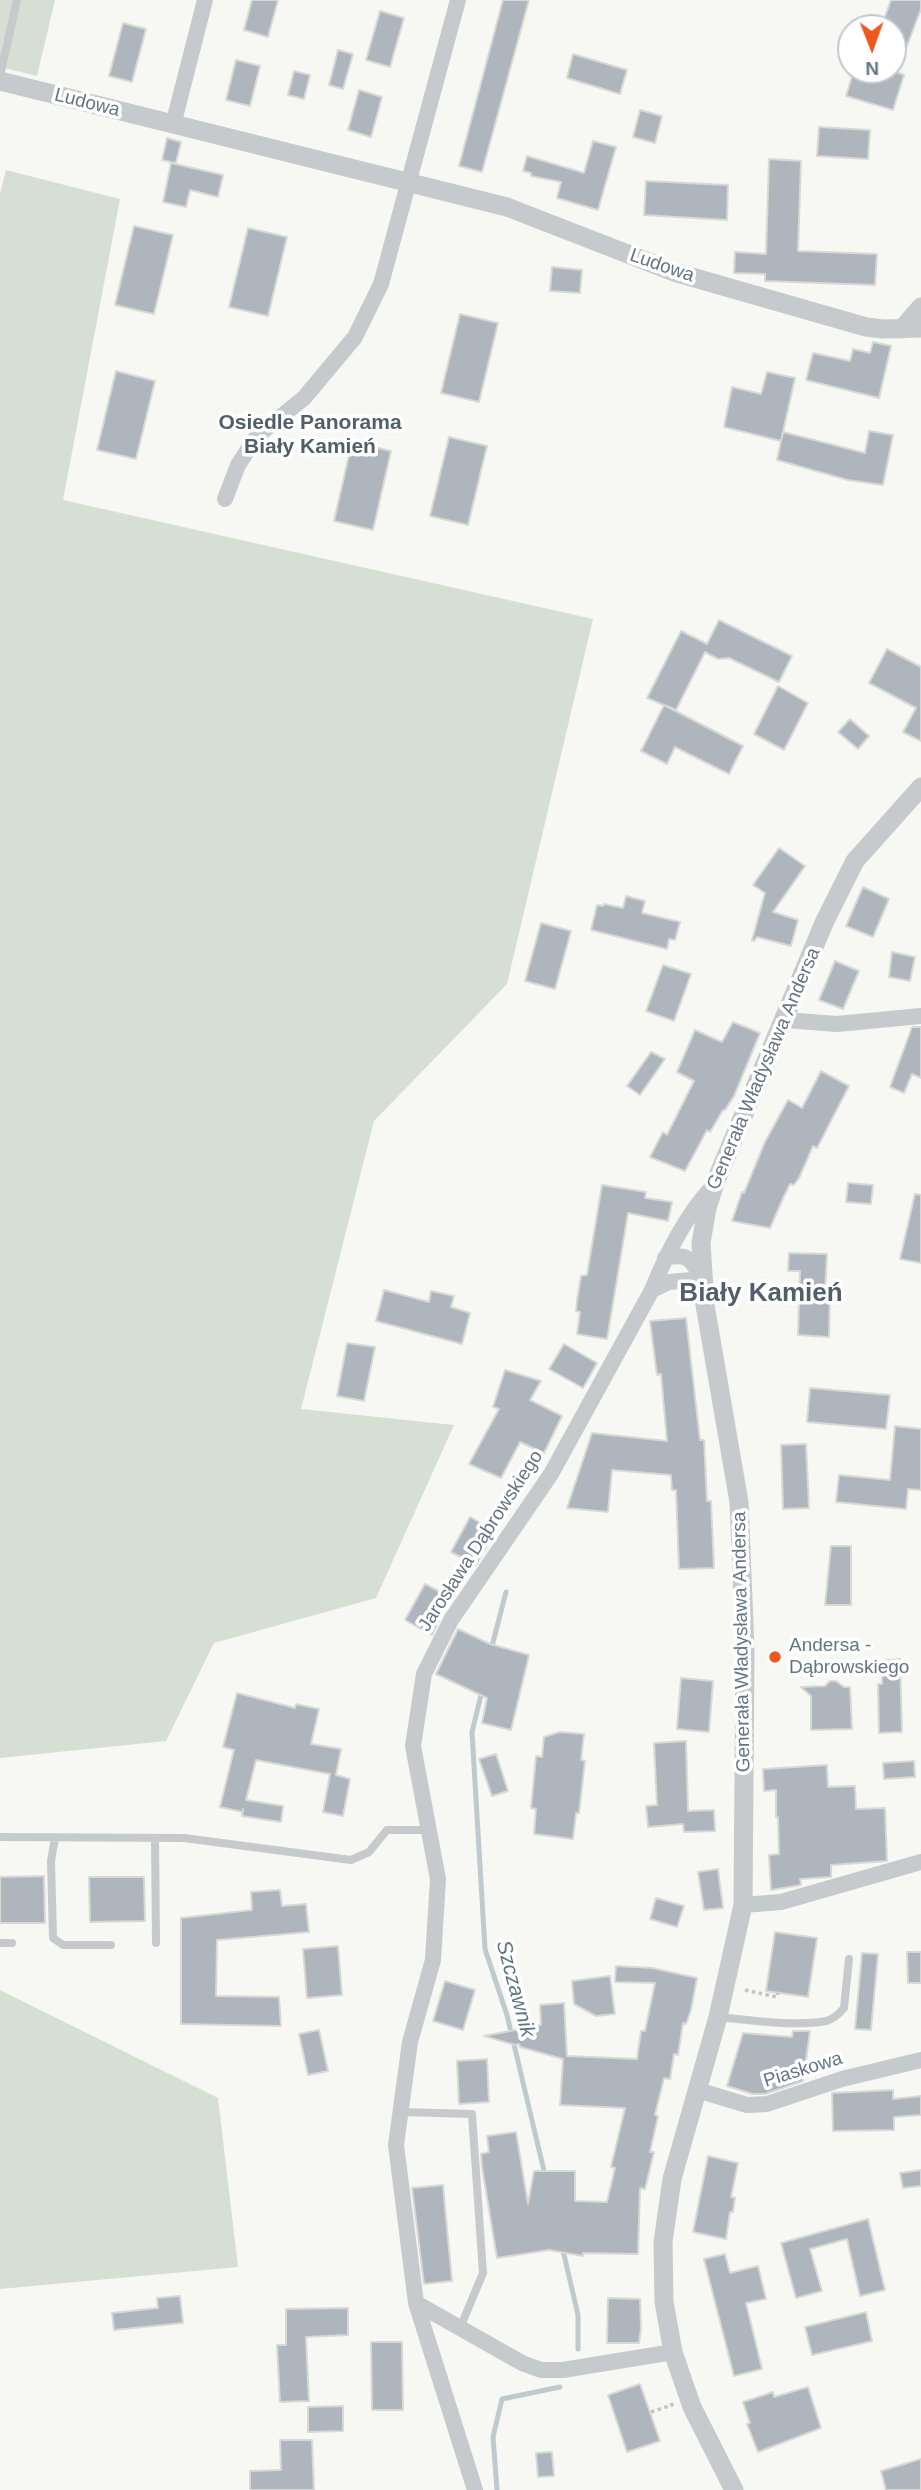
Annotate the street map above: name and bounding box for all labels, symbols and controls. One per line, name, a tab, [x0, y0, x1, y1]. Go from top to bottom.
north arrow	[837, 14, 907, 84]
text: N	[865, 58, 879, 79]
street label: Ludowa	[52, 84, 122, 122]
street label: Ludowa	[627, 244, 697, 288]
district label: Osiedle Panorama Biały Kamień	[218, 410, 402, 460]
street label: Generała Władysława Andersa	[703, 944, 825, 1194]
district label: Biały Kamień	[679, 1278, 843, 1310]
street label: Jarosława Dąbrowskiego	[414, 1446, 548, 1636]
street label: Generała Władysława Andersa	[728, 1511, 756, 1773]
place label: Andersa - Dąbrowskiego	[789, 1635, 909, 1679]
marker: Andersa - Dąbrowskiego	[767, 1649, 783, 1665]
water label: Szczawnik	[490, 1938, 540, 2040]
street label: Piaskowa	[761, 2047, 845, 2093]

